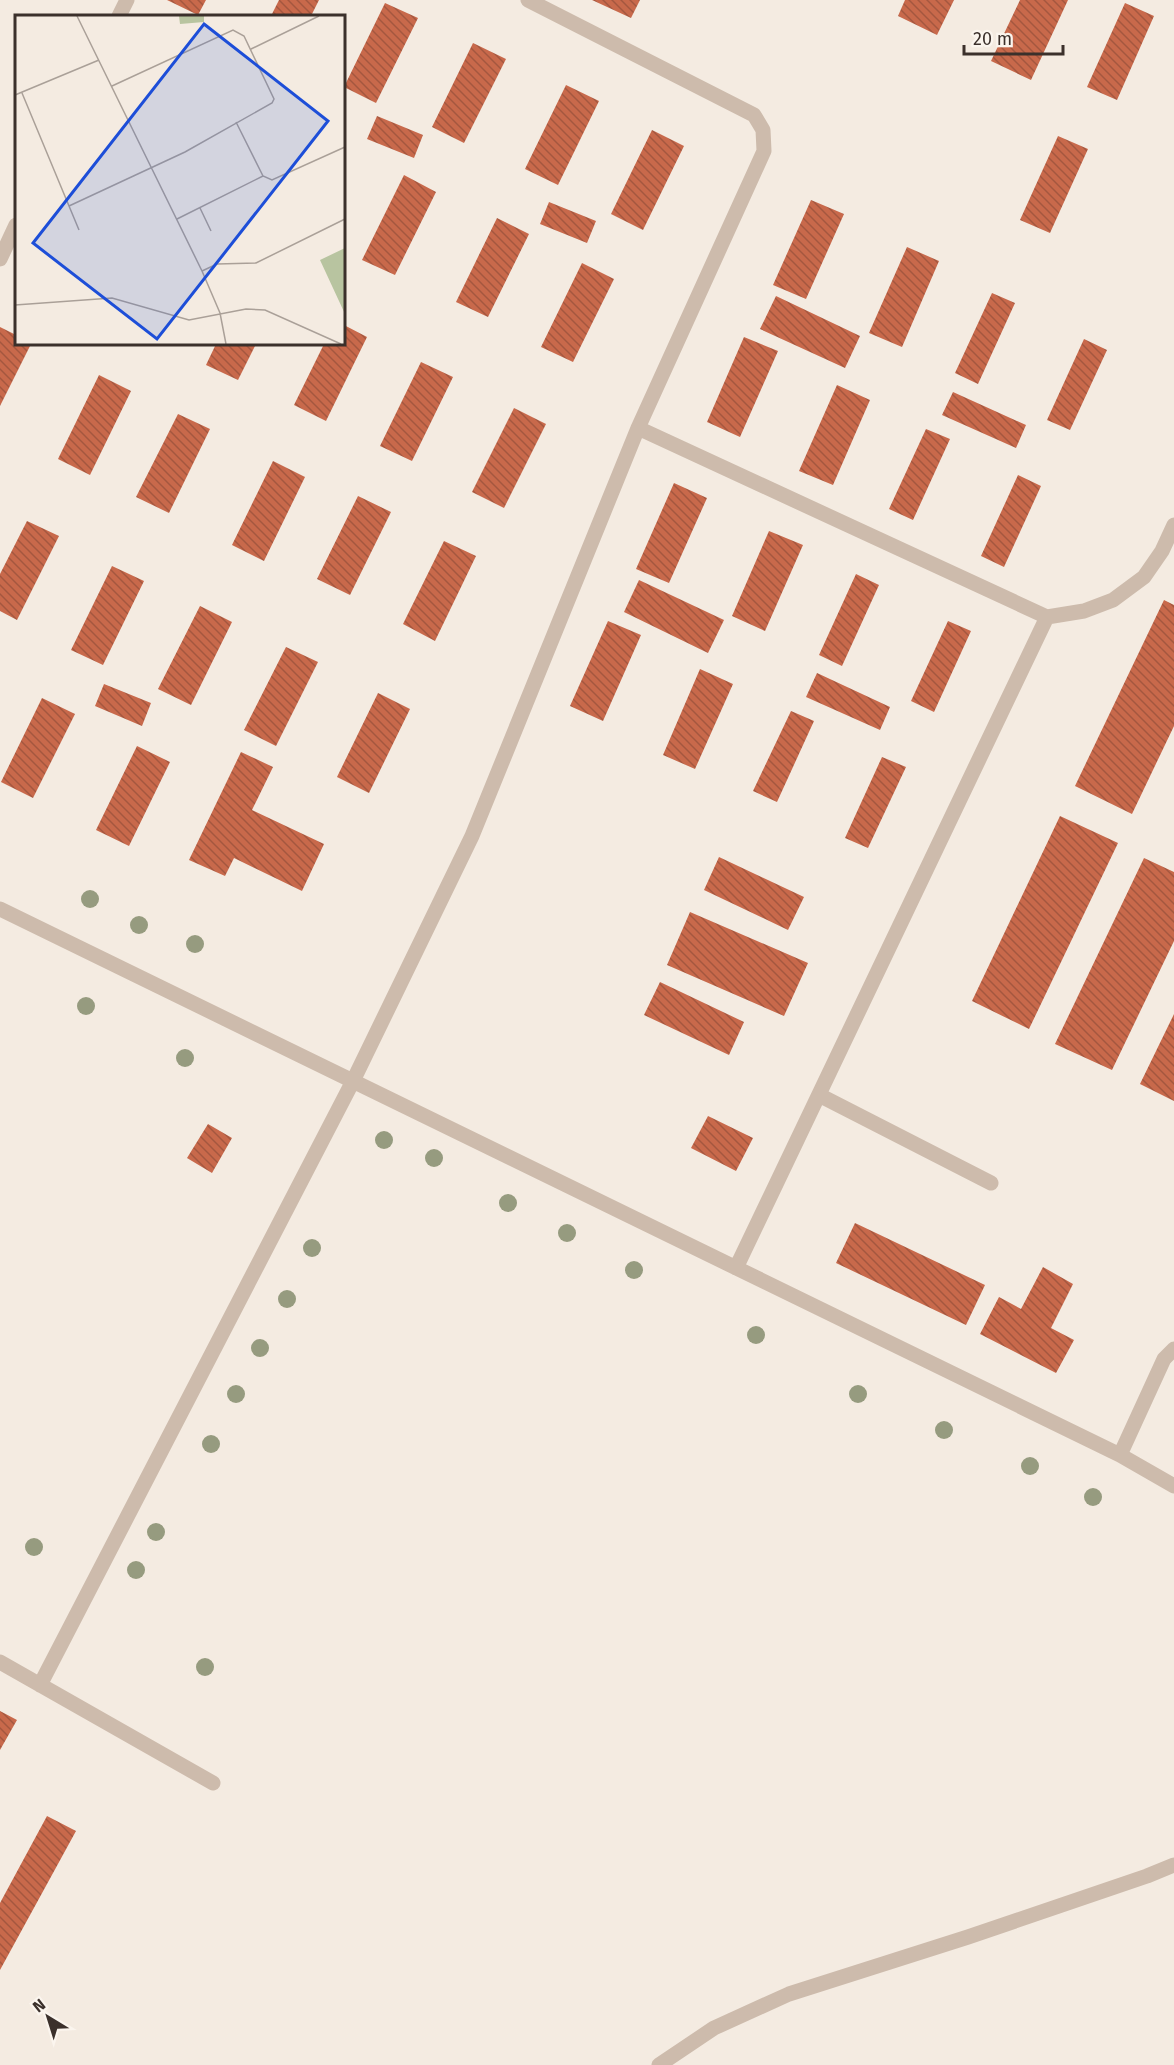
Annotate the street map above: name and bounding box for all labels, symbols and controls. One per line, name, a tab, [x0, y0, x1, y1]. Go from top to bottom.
inset map	[15, 15, 345, 345]
scale bar	[964, 18, 1063, 56]
text: 20 m	[973, 28, 1012, 50]
north arrow	[18, 1987, 78, 2047]
text: N	[29, 1995, 49, 2016]

